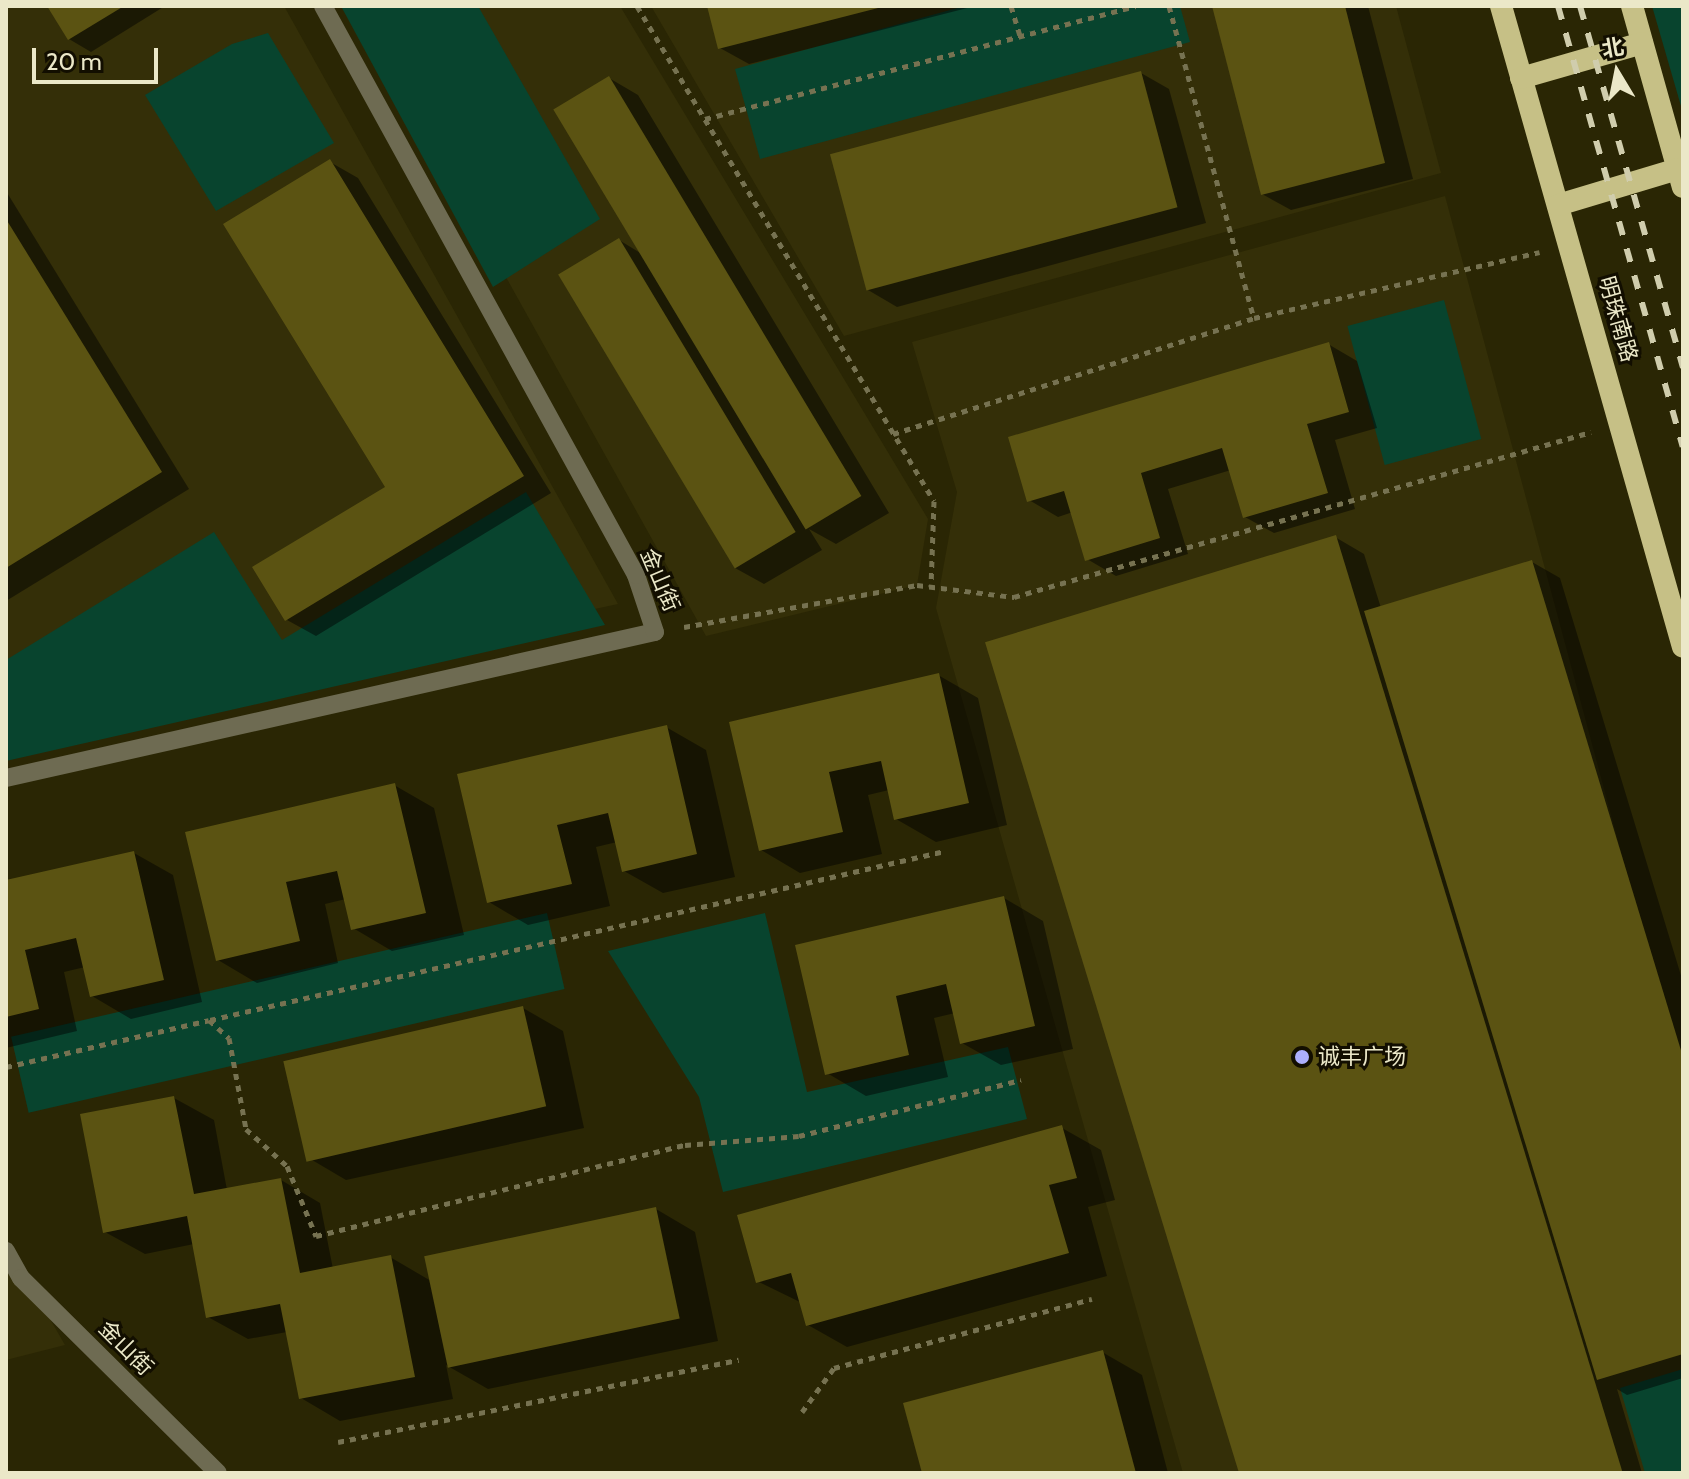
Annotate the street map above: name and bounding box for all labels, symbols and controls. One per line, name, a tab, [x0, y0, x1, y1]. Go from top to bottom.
scale bar	[36, 32, 162, 82]
north arrow	[1577, 32, 1657, 112]
text: 北	[1600, 33, 1626, 63]
text: 20 m	[46, 47, 102, 76]
street label: 明珠南路	[1593, 273, 1643, 365]
street label: 金山街	[635, 544, 685, 616]
place label: 诚丰广场	[1318, 1044, 1406, 1070]
marker: 诚丰广场	[1293, 1048, 1311, 1066]
street label: 金山街	[93, 1315, 159, 1381]

